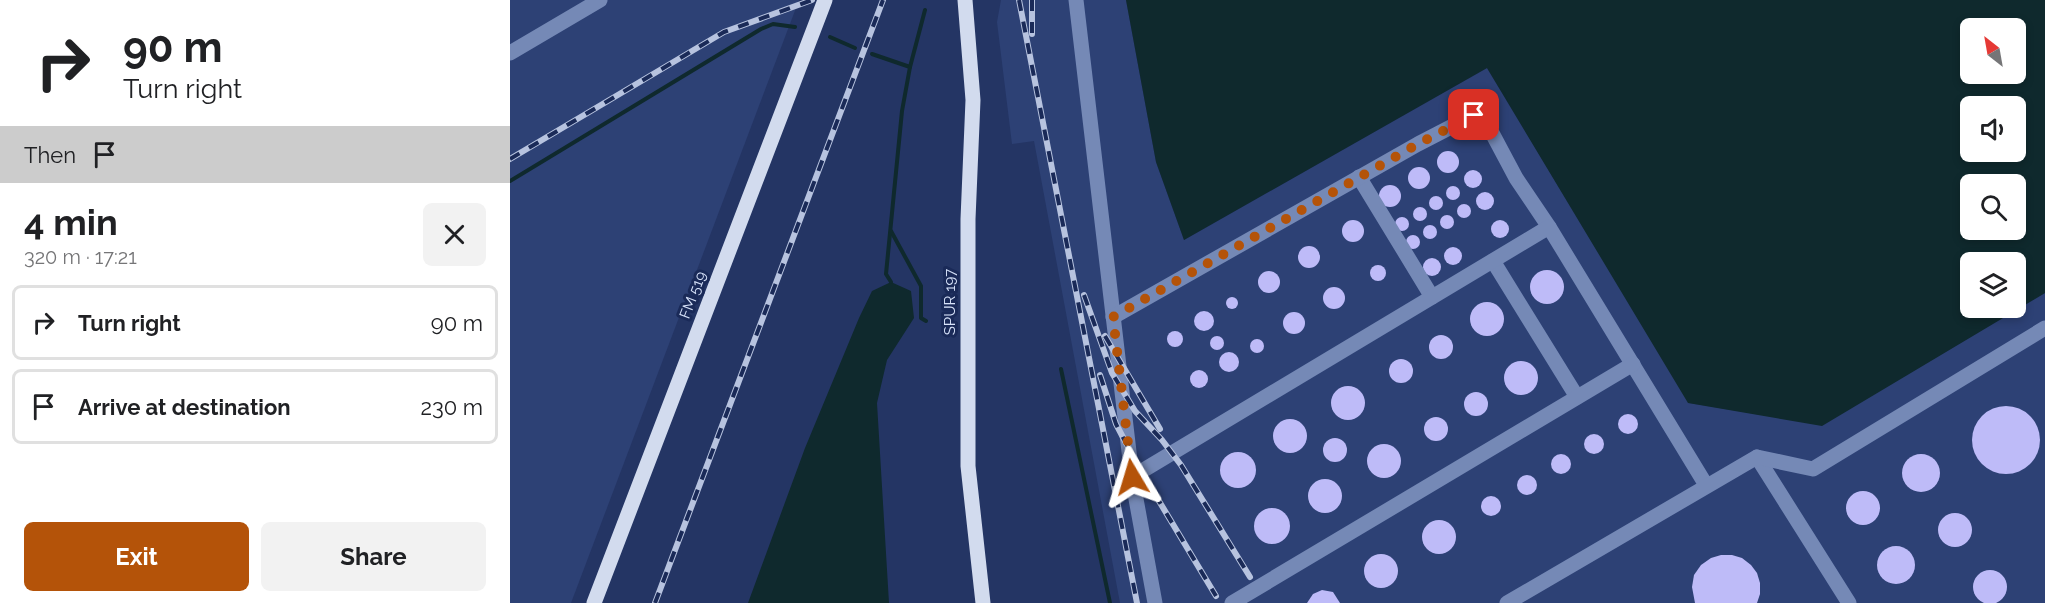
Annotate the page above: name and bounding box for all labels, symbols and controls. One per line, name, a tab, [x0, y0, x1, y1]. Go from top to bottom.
north arrow	[1960, 18, 2026, 84]
map controls	[1960, 18, 2026, 318]
text: 90 m	[123, 23, 223, 72]
icon: right	[24, 24, 102, 102]
text: Turn right	[123, 73, 242, 104]
pin	[1448, 89, 1499, 140]
button: sound	[1960, 96, 2026, 162]
icon: arrive	[1457, 98, 1490, 131]
icon: arrive	[88, 138, 121, 171]
text: Then	[24, 142, 76, 168]
button: search	[1960, 174, 2026, 240]
text: 4 min	[24, 201, 118, 243]
button: close	[423, 203, 486, 266]
text: 320 m · 17:21	[24, 245, 137, 269]
button: layers	[1960, 252, 2026, 318]
street label: FM 519	[676, 269, 710, 321]
street label: SPUR 197	[941, 269, 959, 335]
icon: right	[27, 306, 60, 339]
text: Turn right	[78, 310, 181, 336]
text: 90 m	[431, 310, 483, 336]
icon: arrive	[27, 390, 60, 423]
text: Arrive at destination	[78, 394, 291, 420]
text: 230 m	[420, 394, 483, 420]
position arrow	[1100, 445, 1164, 509]
button: Exit	[24, 522, 249, 591]
button: Share	[261, 522, 486, 591]

